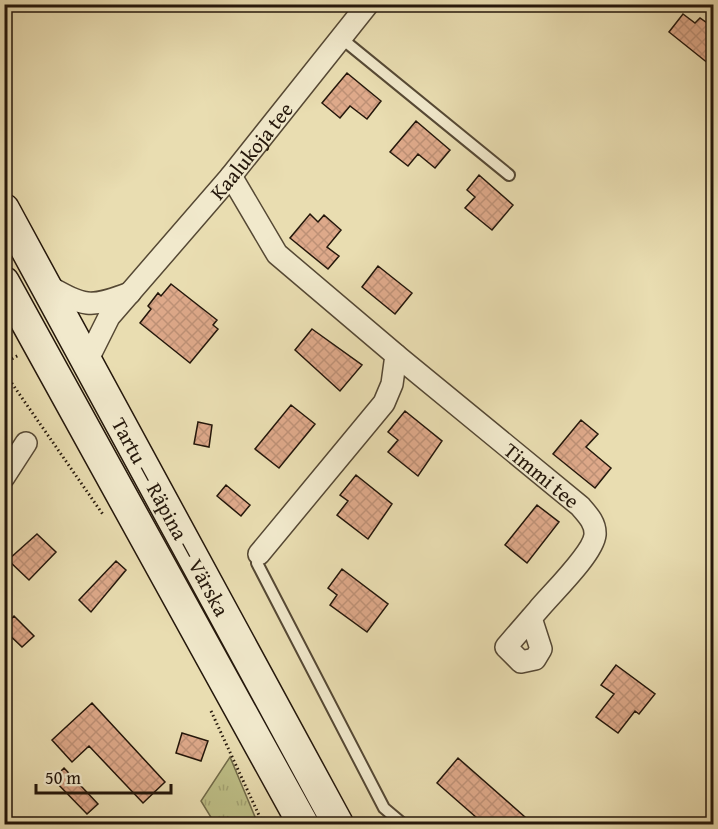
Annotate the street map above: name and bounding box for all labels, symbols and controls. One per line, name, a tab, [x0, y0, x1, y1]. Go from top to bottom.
street label: Kaalukoja tee	[202, 95, 300, 206]
street label: Tartu — Räpina — Värska	[104, 412, 238, 622]
street label: Timmi tee	[498, 434, 587, 515]
scale bar	[36, 757, 171, 795]
text: 50 m	[45, 764, 81, 791]

